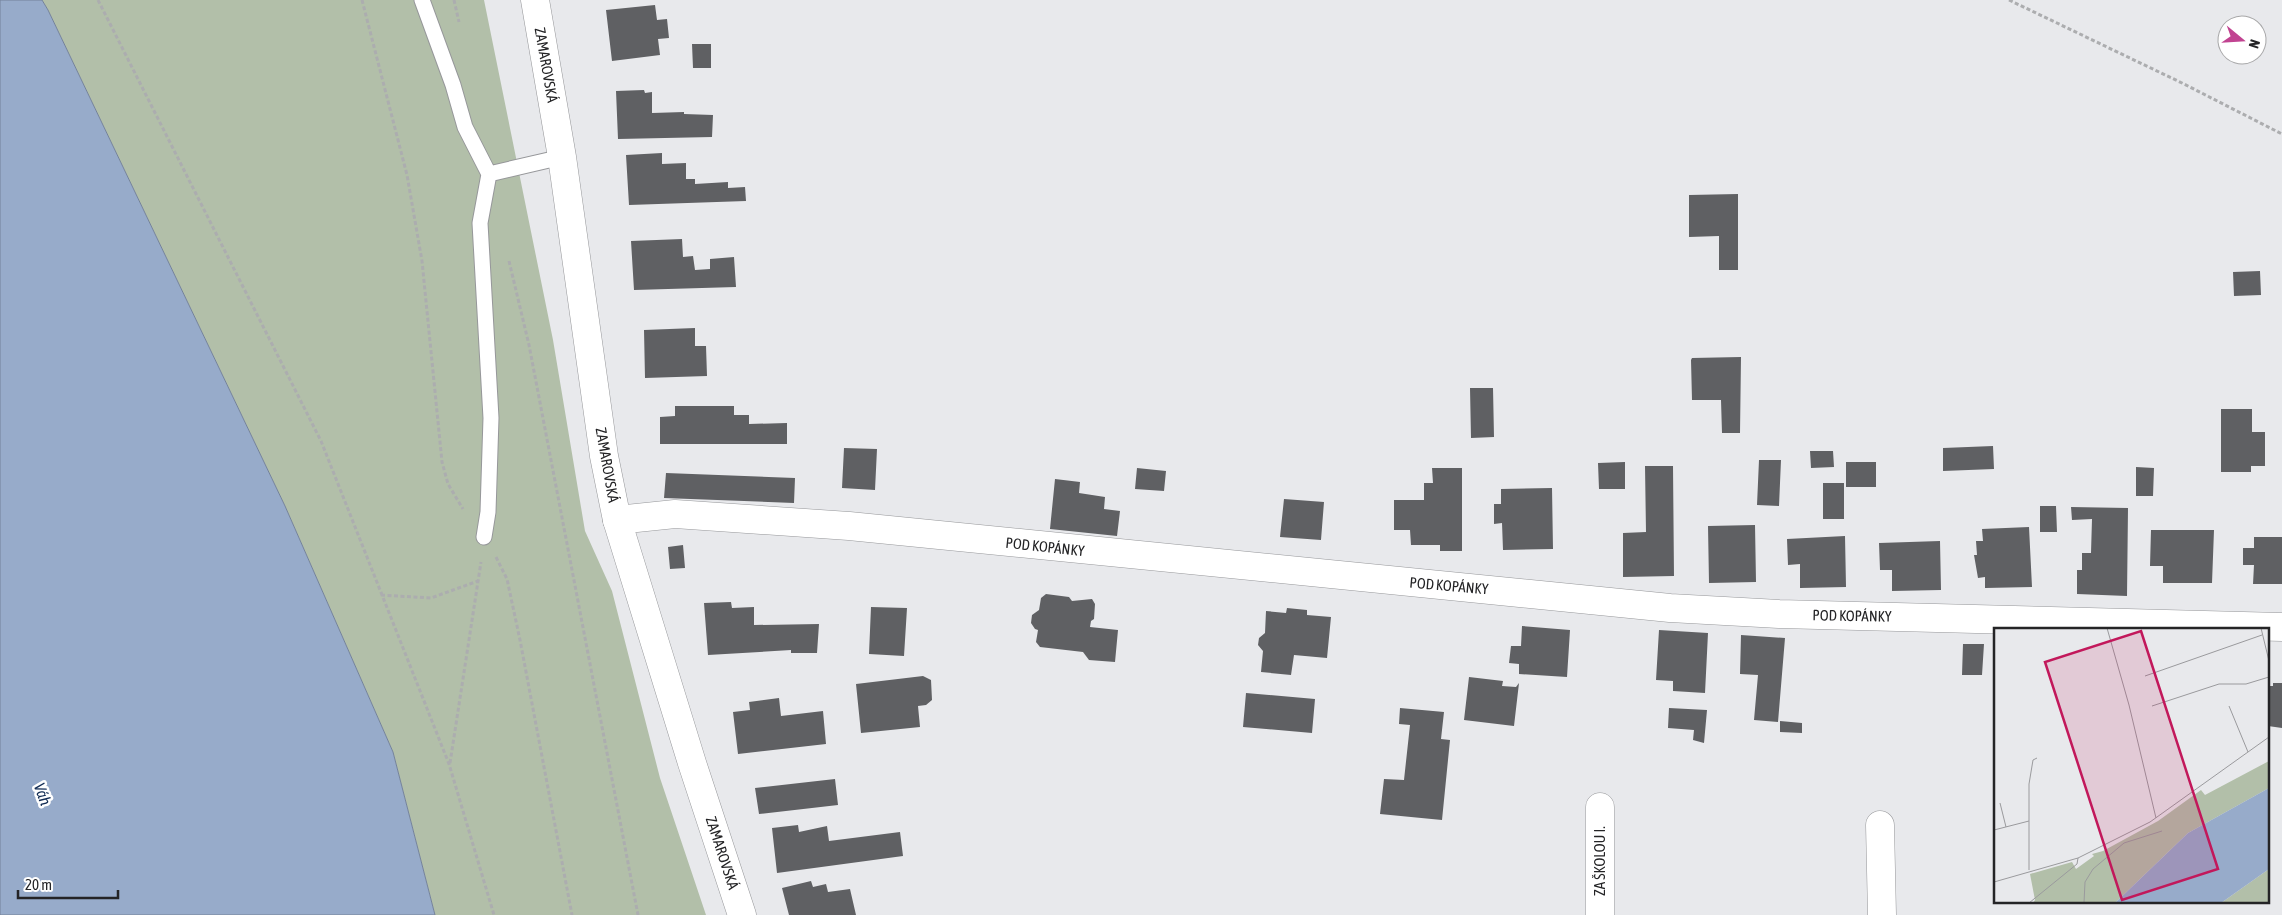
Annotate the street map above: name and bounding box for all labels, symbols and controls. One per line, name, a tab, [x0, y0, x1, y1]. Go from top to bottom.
north arrow	[2217, 15, 2267, 65]
street label: ZAMAROVSKÁ	[532, 26, 562, 104]
text: N	[2245, 38, 2263, 50]
street label: ZAMAROVSKÁ	[593, 426, 623, 504]
street label: POD KOPÁNKY	[1005, 534, 1086, 559]
street label: POD KOPÁNKY	[1409, 574, 1490, 597]
street label: POD KOPÁNKY	[1812, 606, 1892, 625]
inset map	[1994, 628, 2270, 902]
water label: Váh	[31, 780, 55, 808]
street label: ZAMAROVSKÁ	[703, 814, 742, 892]
street label: ZA ŠKOLOU I.	[1591, 826, 1608, 896]
scale bar	[18, 868, 118, 900]
text: 20 m	[25, 876, 52, 893]

